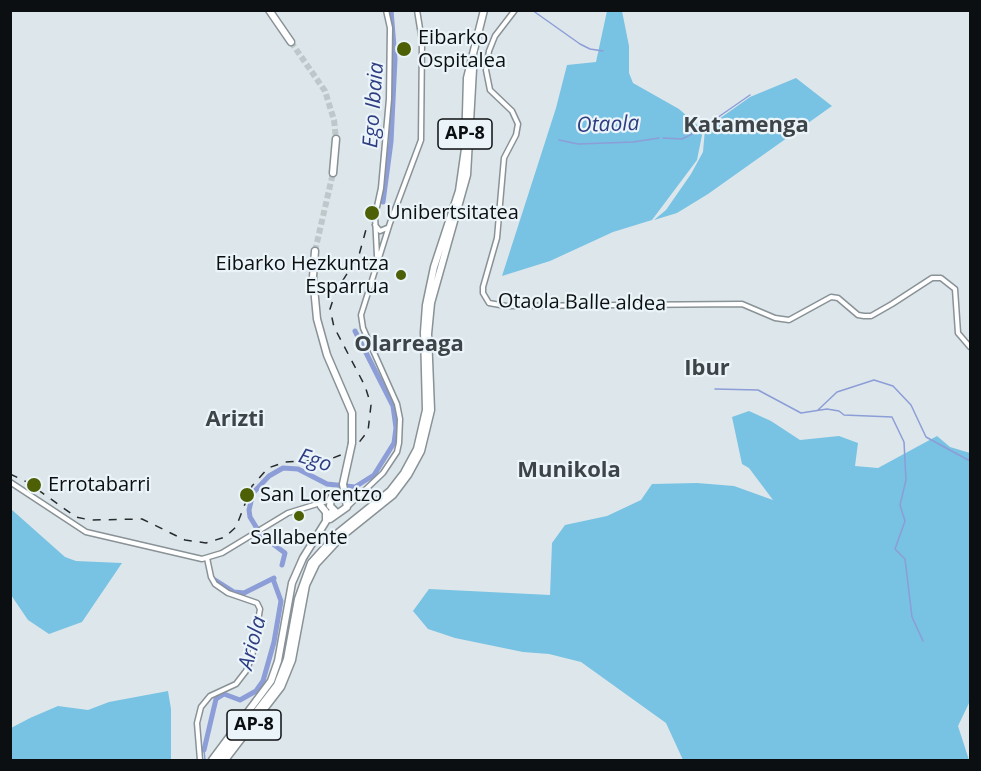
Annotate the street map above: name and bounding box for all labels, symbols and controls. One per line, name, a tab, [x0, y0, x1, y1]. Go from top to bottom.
place label: Eibarko Ospitalea	[418, 26, 506, 73]
marker: Eibarko Ospitalea	[395, 40, 413, 58]
water label: Ego Ibaia	[358, 61, 390, 149]
water label: Otaola	[576, 111, 640, 139]
district label: Katamenga	[683, 113, 809, 139]
road number: AP-8	[438, 119, 492, 149]
place label: Unibertsitatea	[386, 201, 519, 225]
marker: Unibertsitatea	[363, 204, 381, 222]
place label: Eibarko Hezkuntza Esparrua	[216, 252, 389, 299]
marker: Eibarko Hezkuntza Esparrua	[394, 268, 408, 282]
street label: Otaola Balle aldea	[498, 290, 666, 316]
district label: Olarreaga	[354, 332, 464, 358]
district label: Ibur	[684, 356, 730, 382]
district label: Arizti	[206, 407, 264, 433]
water label: Ego	[295, 444, 335, 478]
district label: Munikola	[517, 458, 621, 484]
place label: Errotabarri	[48, 473, 150, 497]
marker: Errotabarri	[25, 476, 43, 494]
place label: San Lorentzo	[260, 483, 382, 507]
marker: San Lorentzo	[238, 486, 256, 504]
marker: Sallabente	[292, 509, 306, 523]
place label: Sallabente	[250, 526, 348, 550]
water label: Ariola	[234, 613, 272, 673]
road number: AP-8	[227, 710, 281, 740]

